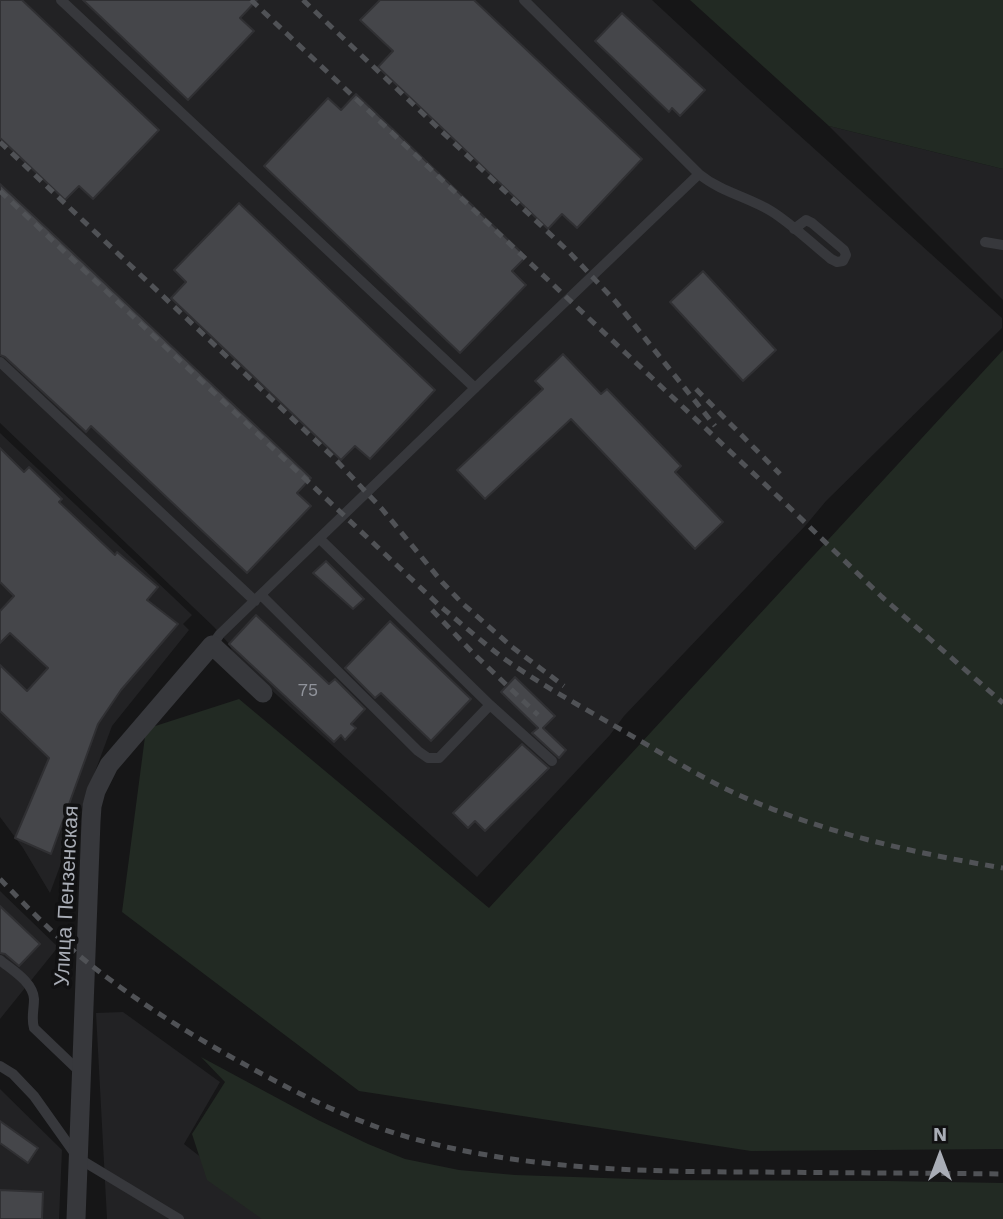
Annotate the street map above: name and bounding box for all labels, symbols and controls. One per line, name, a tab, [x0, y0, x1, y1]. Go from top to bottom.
house number: 75	[298, 680, 318, 702]
street label: Улица Пензенская	[50, 805, 84, 987]
north arrow	[905, 1121, 975, 1191]
text: N	[933, 1123, 947, 1146]

